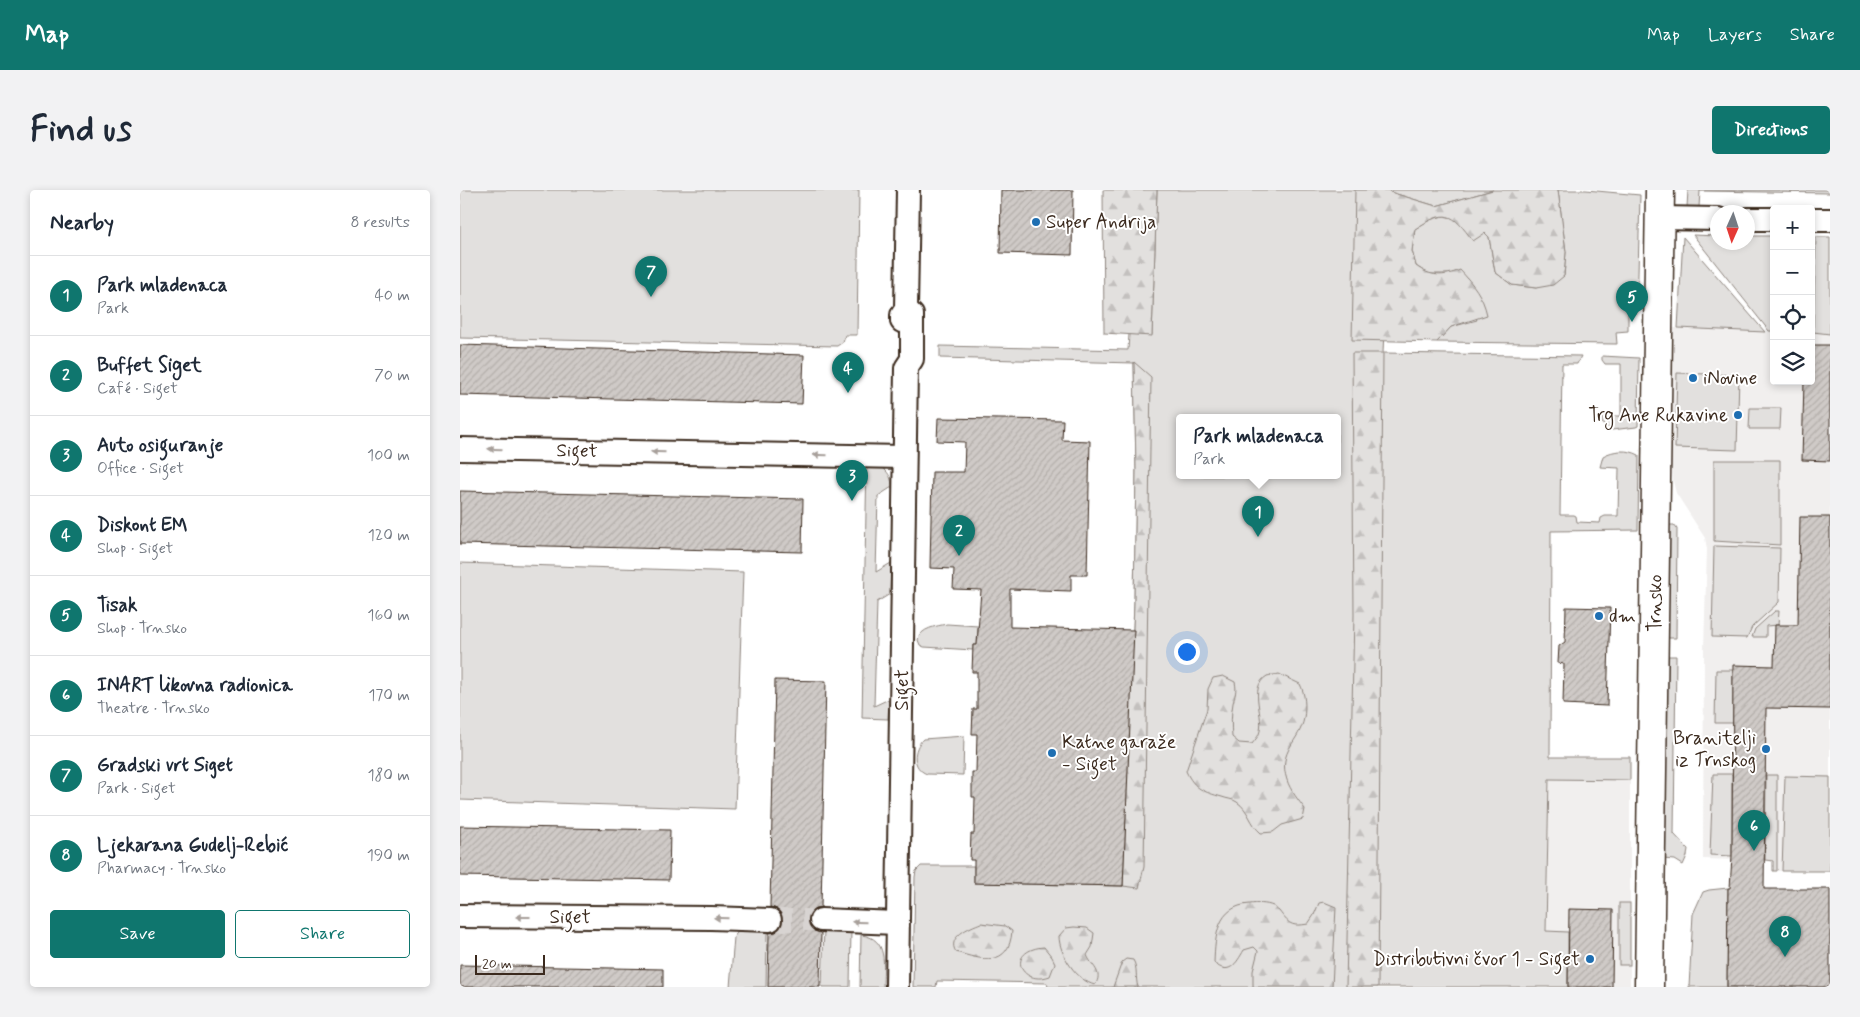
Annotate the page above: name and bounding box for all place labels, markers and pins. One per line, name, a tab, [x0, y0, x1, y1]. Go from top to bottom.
place label: Super Andrija	[1046, 210, 1156, 235]
marker: Super Andrija	[1030, 216, 1042, 228]
pin: 7	[635, 256, 667, 297]
pin: 5	[1616, 281, 1648, 322]
pin: 4	[832, 352, 864, 393]
place label: iNovine	[1703, 366, 1757, 391]
marker: iNovine	[1687, 372, 1699, 384]
place label: Trg Ane Rukavine	[1588, 403, 1728, 430]
marker: Trg Ane Rukavine	[1732, 409, 1744, 421]
pin: 3	[836, 460, 868, 501]
pin: 1	[1242, 496, 1274, 537]
pin: 2	[943, 515, 975, 556]
place label: dm	[1609, 604, 1636, 629]
marker: dm	[1593, 610, 1605, 622]
place label: Branitelji iz Trnskog	[1673, 726, 1756, 774]
place label: Katne garaže - Siget	[1062, 730, 1176, 780]
marker: Branitelji iz Trnskog	[1760, 743, 1772, 755]
marker: Katne garaže - Siget	[1046, 747, 1058, 759]
pin: 6	[1738, 810, 1770, 851]
pin: 8	[1769, 916, 1801, 957]
place label: Distributivni čvor 1 - Siget	[1373, 947, 1580, 975]
marker: Distributivni čvor 1 - Siget	[1584, 953, 1596, 965]

